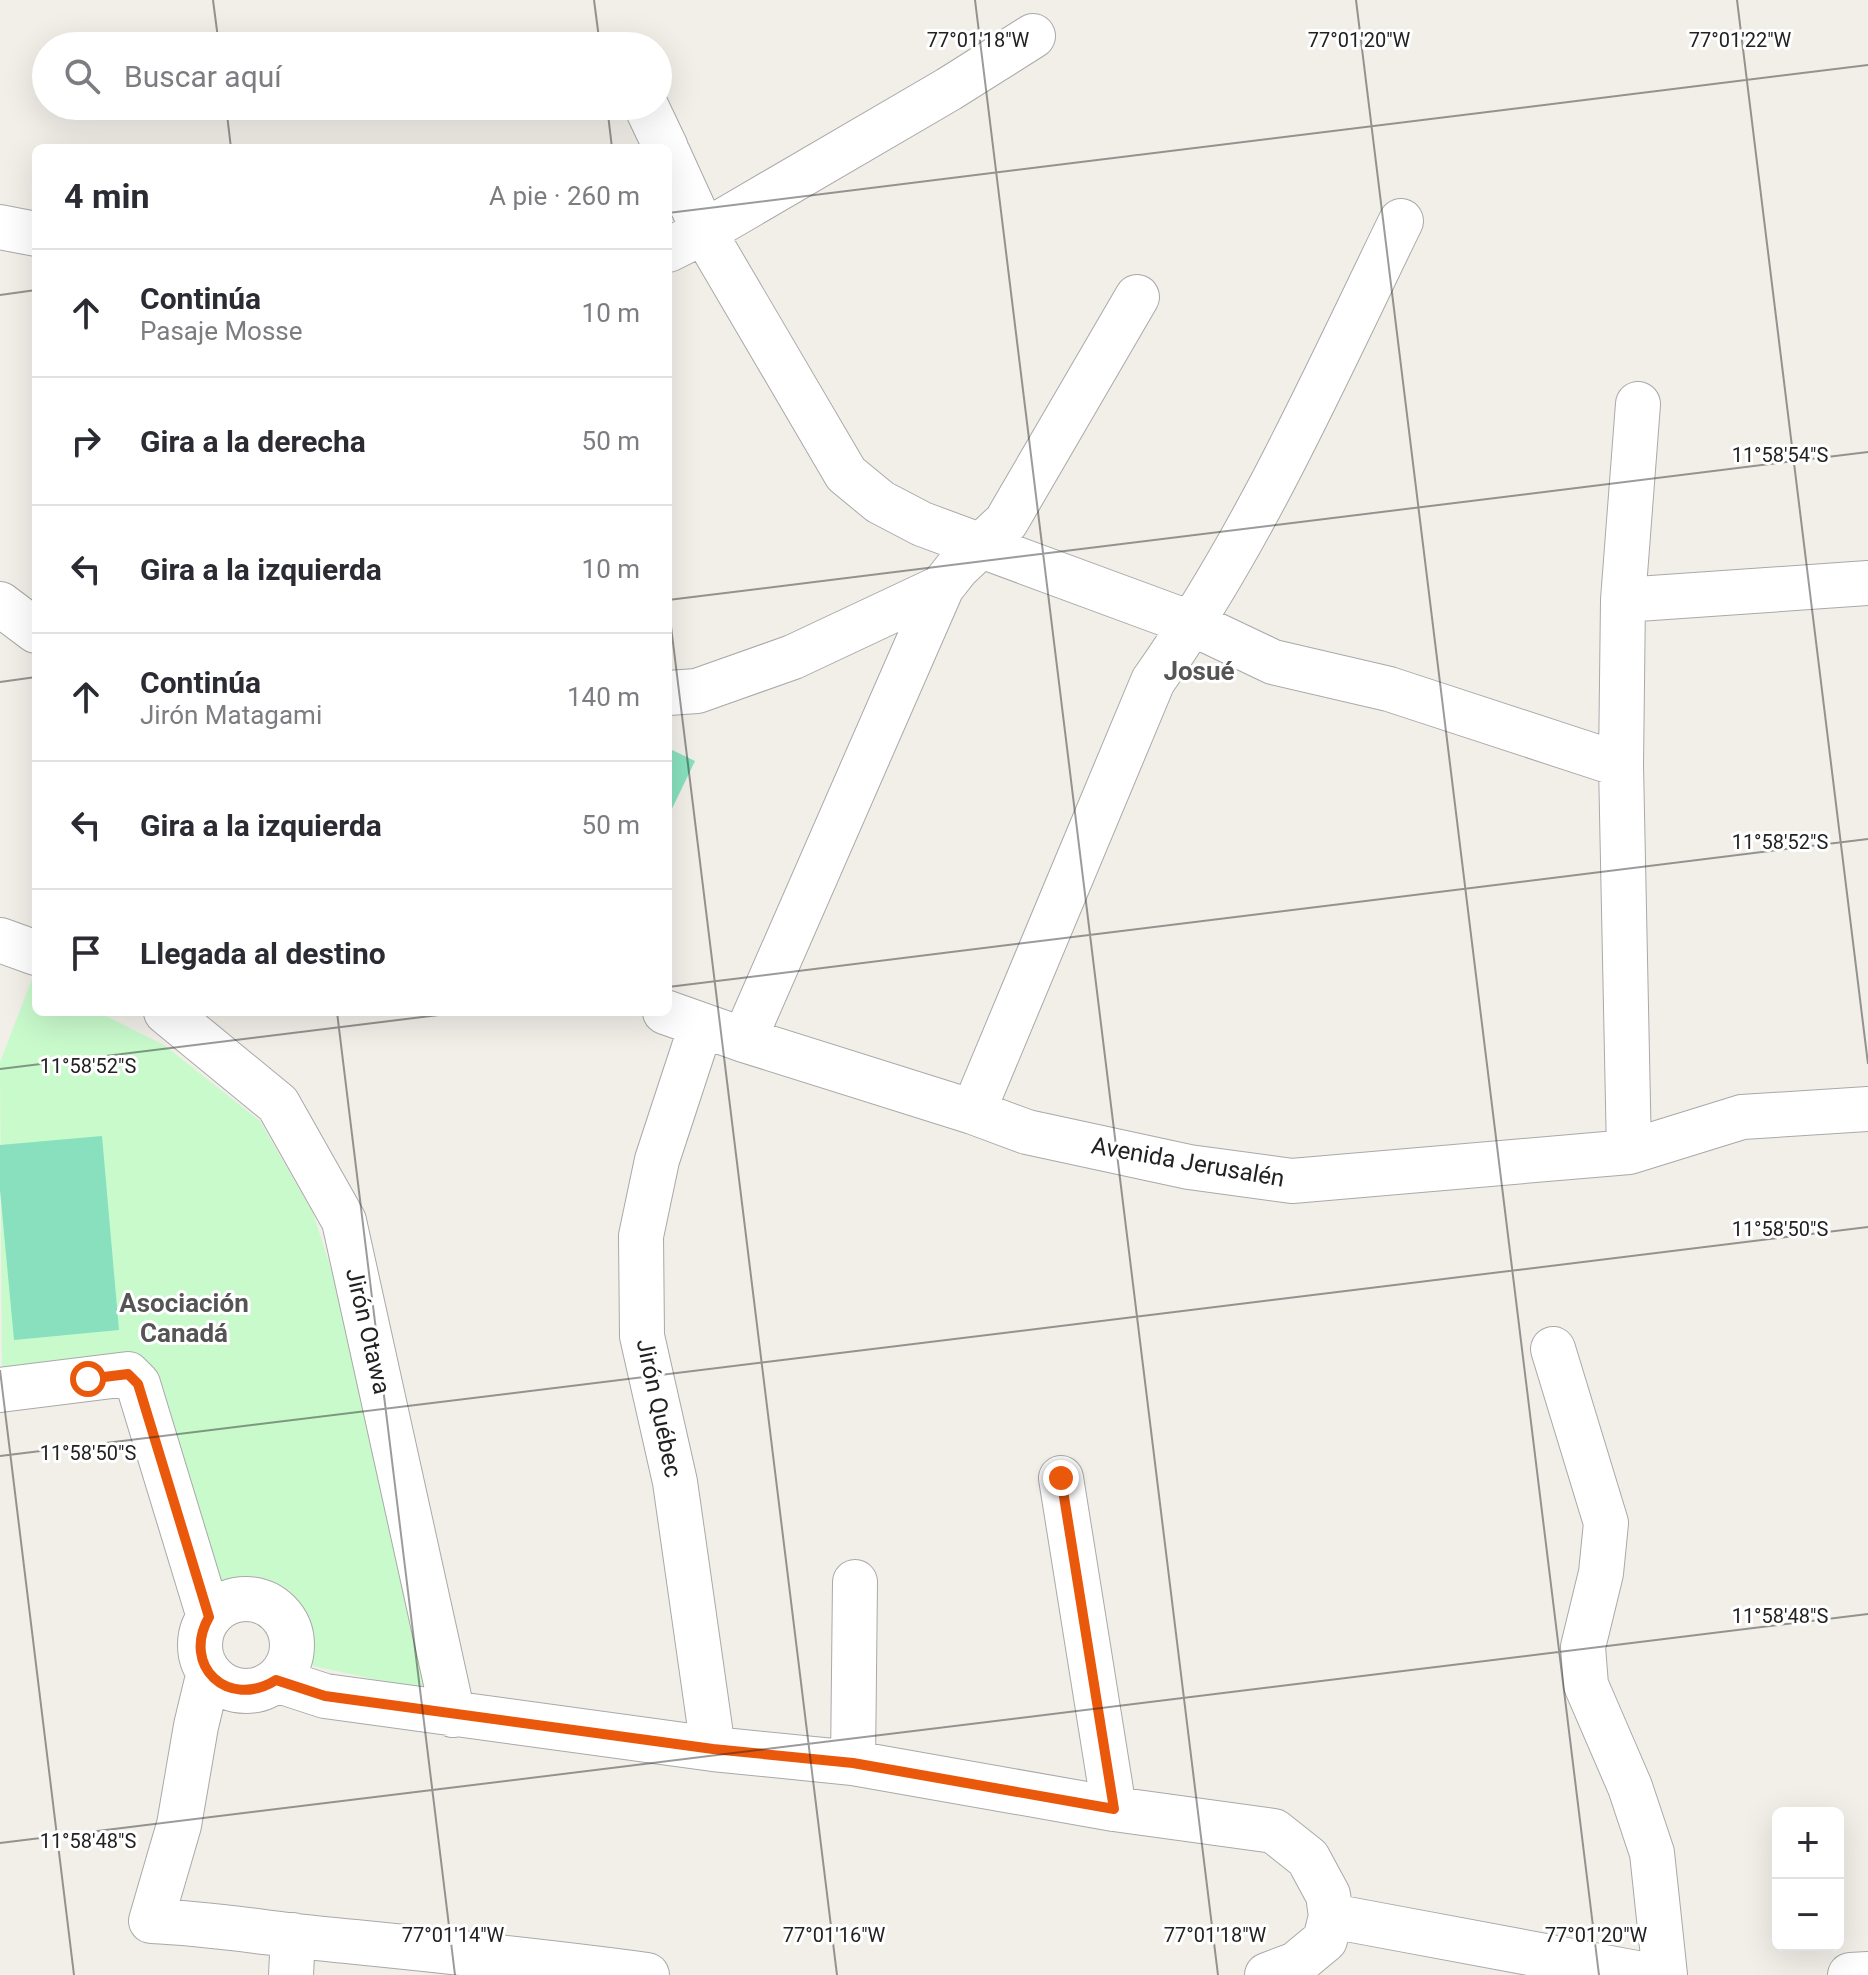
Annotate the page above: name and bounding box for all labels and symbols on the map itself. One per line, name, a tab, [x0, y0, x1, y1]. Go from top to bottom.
text: 77°01'18"W	[927, 28, 1030, 52]
text: 77°01'20"W	[1308, 28, 1411, 52]
text: 77°01'22"W	[1689, 28, 1792, 52]
text: 11°58'54"S	[1732, 443, 1828, 467]
district label: Josué	[1163, 656, 1235, 686]
text: 11°58'52"S	[1732, 830, 1828, 854]
text: 11°58'52"S	[40, 1054, 136, 1078]
street label: Avenida Jerusalén	[1089, 1131, 1287, 1193]
text: 11°58'50"S	[1732, 1217, 1828, 1241]
street label: Jirón Otawa	[340, 1265, 396, 1397]
district label: Asociación Canadá	[119, 1288, 249, 1348]
street label: Jirón Québec	[631, 1336, 687, 1480]
route start	[70, 1361, 106, 1397]
text: 11°58'50"S	[40, 1441, 136, 1465]
route end	[1043, 1460, 1079, 1496]
text: 11°58'48"S	[1732, 1604, 1828, 1628]
text: 11°58'48"S	[40, 1829, 136, 1853]
text: 77°01'14"W	[402, 1923, 505, 1947]
text: 77°01'16"W	[783, 1923, 886, 1947]
text: 77°01'18"W	[1164, 1923, 1267, 1947]
text: 77°01'20"W	[1545, 1923, 1648, 1947]

